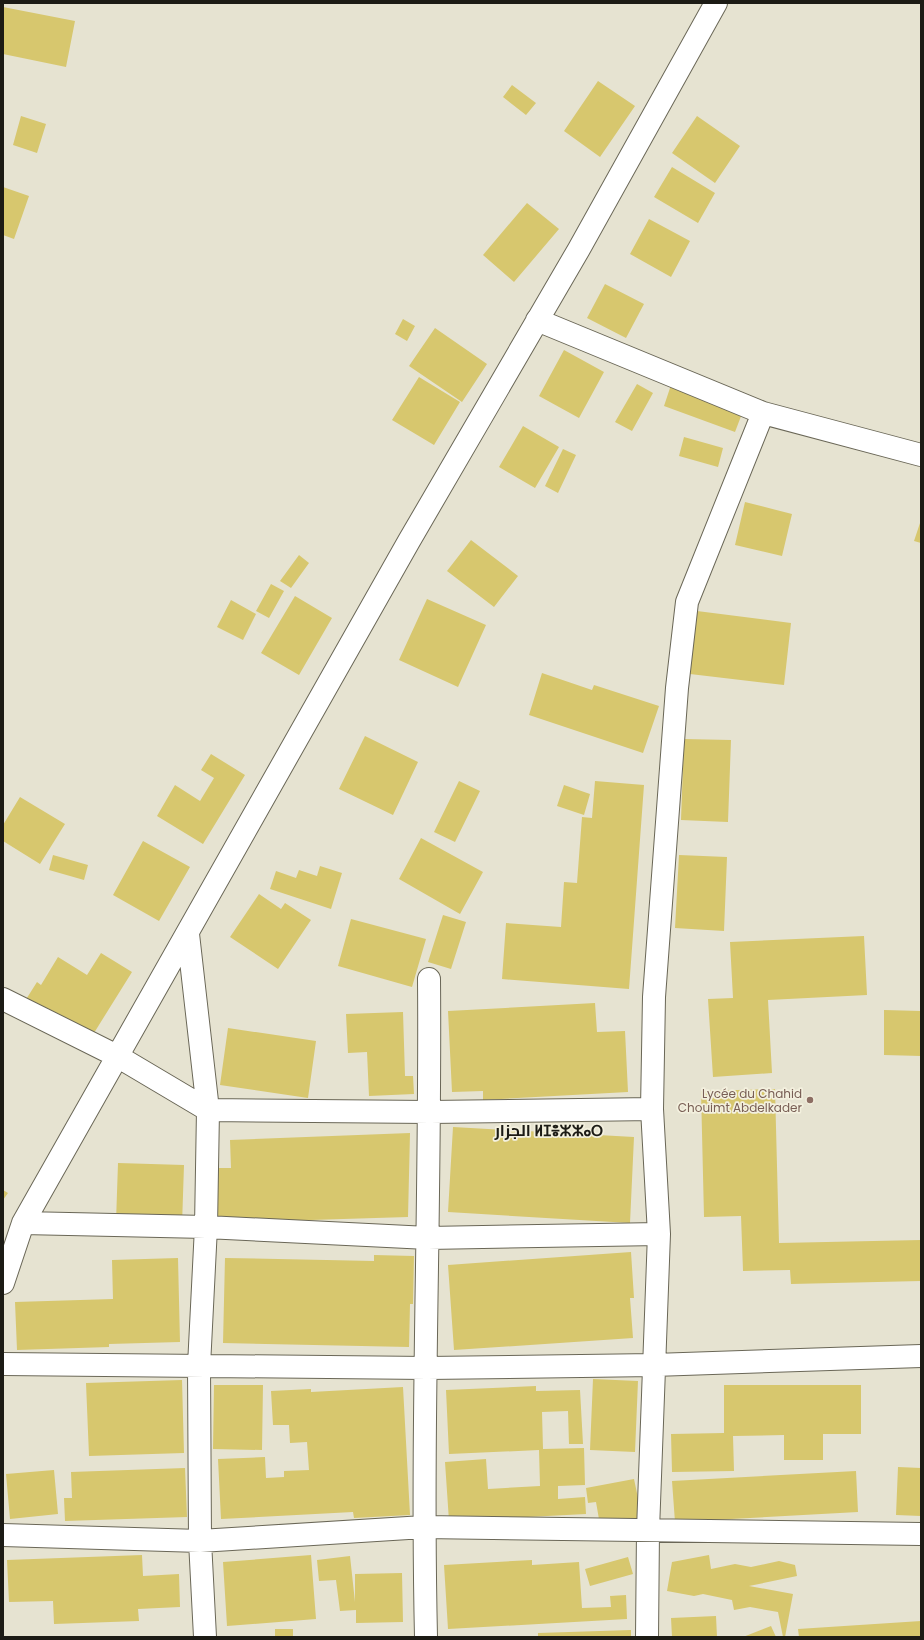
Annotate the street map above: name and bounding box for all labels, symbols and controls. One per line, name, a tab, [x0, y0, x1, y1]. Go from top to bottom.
place label: Lycée du Chahid Chouimt Abdelkader	[678, 1085, 803, 1116]
marker: Lycée du Chahid Chouimt Abdelkader	[805, 1095, 815, 1105]
district label: الجزار ⵍⵊⴻⵣⵣⴰⵔ	[494, 1119, 603, 1142]

